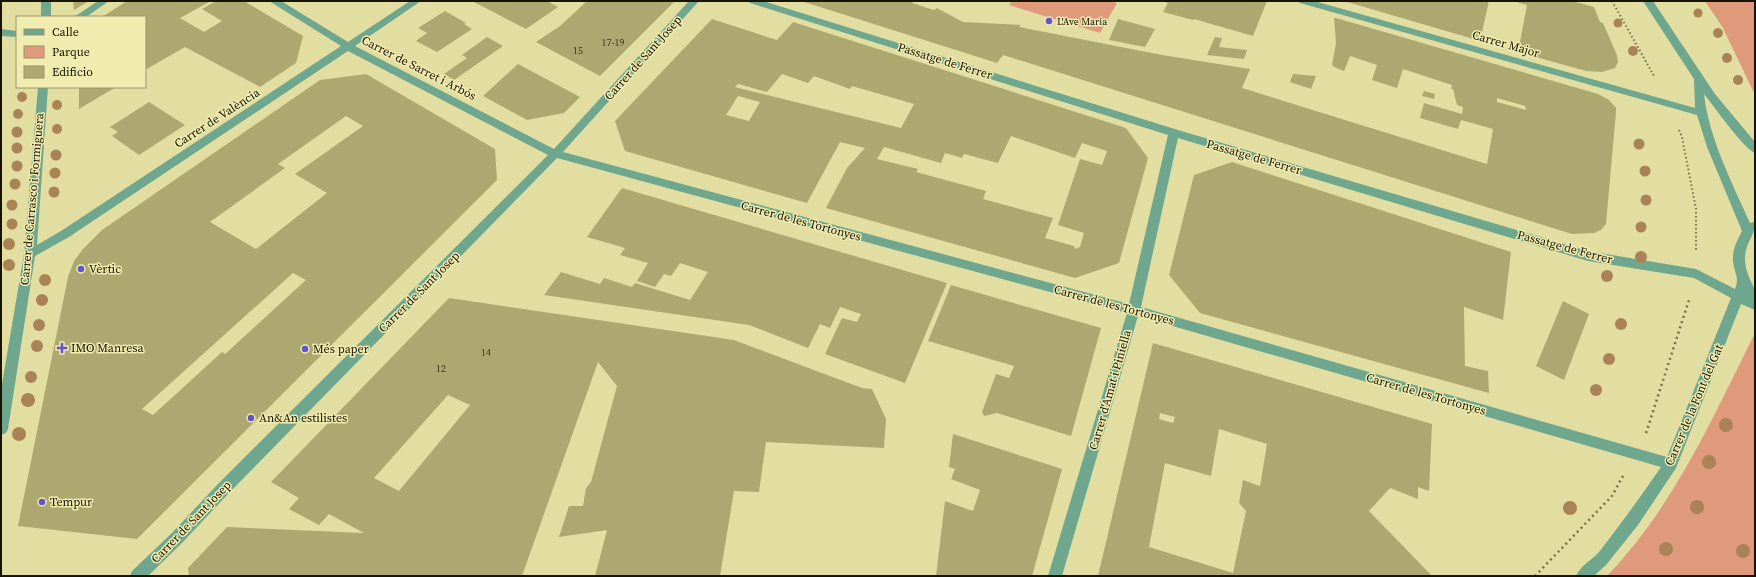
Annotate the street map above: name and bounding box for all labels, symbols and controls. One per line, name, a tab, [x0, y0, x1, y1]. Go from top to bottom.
street label: Carrer de Sant Josep	[601, 12, 685, 104]
place label: L'Ave Maria	[1057, 15, 1108, 28]
legend	[16, 16, 146, 88]
marker: L'Ave Maria	[1044, 16, 1054, 26]
text: Calle	[52, 24, 79, 40]
street label: Carrer Major	[1470, 27, 1542, 61]
street label: Carrer de Sarret i Arbós	[359, 32, 479, 104]
house number: 17-19	[601, 36, 625, 49]
street label: Passatge de Ferrer	[896, 39, 994, 83]
text: Parque	[52, 44, 90, 60]
house number: 15	[573, 44, 583, 57]
text: Edificio	[52, 64, 93, 80]
street label: Carrer de València	[171, 84, 264, 152]
street label: Carrer de Carrasco i Formiguera	[17, 111, 48, 286]
street label: Passatge de Ferrer	[1205, 136, 1303, 178]
street label: Carrer de les Tortonyes	[739, 197, 863, 245]
street label: Passatge de Ferrer	[1516, 227, 1614, 267]
street label: Carrer de Sant Josep	[375, 248, 463, 336]
place label: Vèrtic	[89, 261, 121, 277]
marker: Vèrtic	[76, 264, 86, 274]
street label: Carrer de les Tortonyes	[1052, 281, 1176, 329]
street label: Carrer d'Amat i Piniella	[1085, 327, 1135, 452]
place label: IMO Manresa	[71, 340, 144, 356]
place label: Més paper	[313, 341, 369, 357]
marker: IMO Manresa	[56, 342, 68, 354]
street label: Carrer de la Font del Gat	[1661, 342, 1727, 468]
marker: Més paper	[300, 344, 310, 354]
house number: 14	[481, 346, 491, 359]
house number: 12	[436, 362, 446, 375]
street label: Carrer de les Tortonyes	[1364, 369, 1488, 419]
place label: An&An estilistes	[259, 410, 347, 426]
marker: An&An estilistes	[246, 413, 256, 423]
street label: Carrer de Sant Josep	[148, 477, 234, 567]
place label: Tempur	[50, 494, 92, 510]
marker: Tempur	[37, 497, 47, 507]

